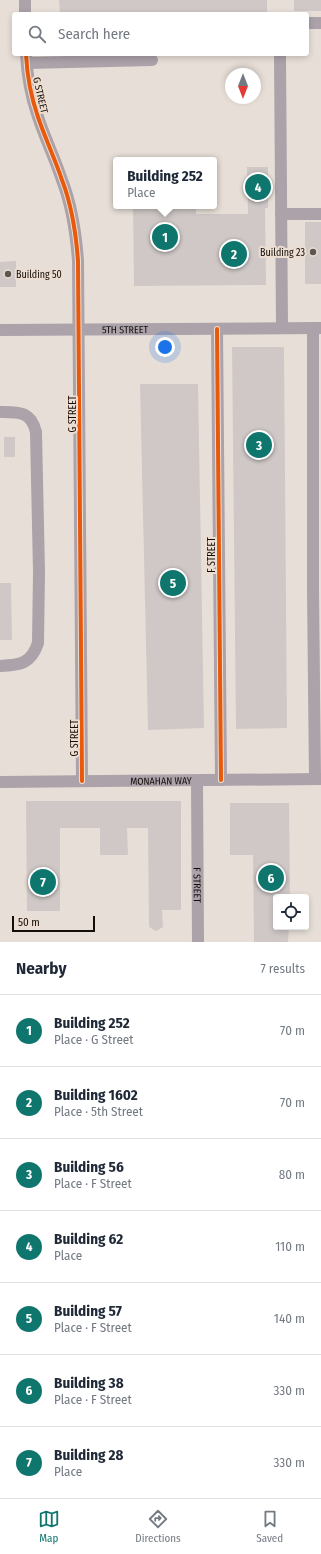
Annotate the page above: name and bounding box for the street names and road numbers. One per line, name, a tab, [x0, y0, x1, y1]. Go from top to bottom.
street label: G STREET	[30, 76, 50, 115]
street label: 5TH STREET	[102, 324, 148, 336]
street label: G STREET	[67, 395, 79, 432]
street label: F STREET	[206, 537, 218, 573]
street label: G STREET	[69, 719, 81, 756]
street label: MONAHAN WAY	[130, 775, 192, 788]
street label: F STREET	[191, 867, 203, 903]

